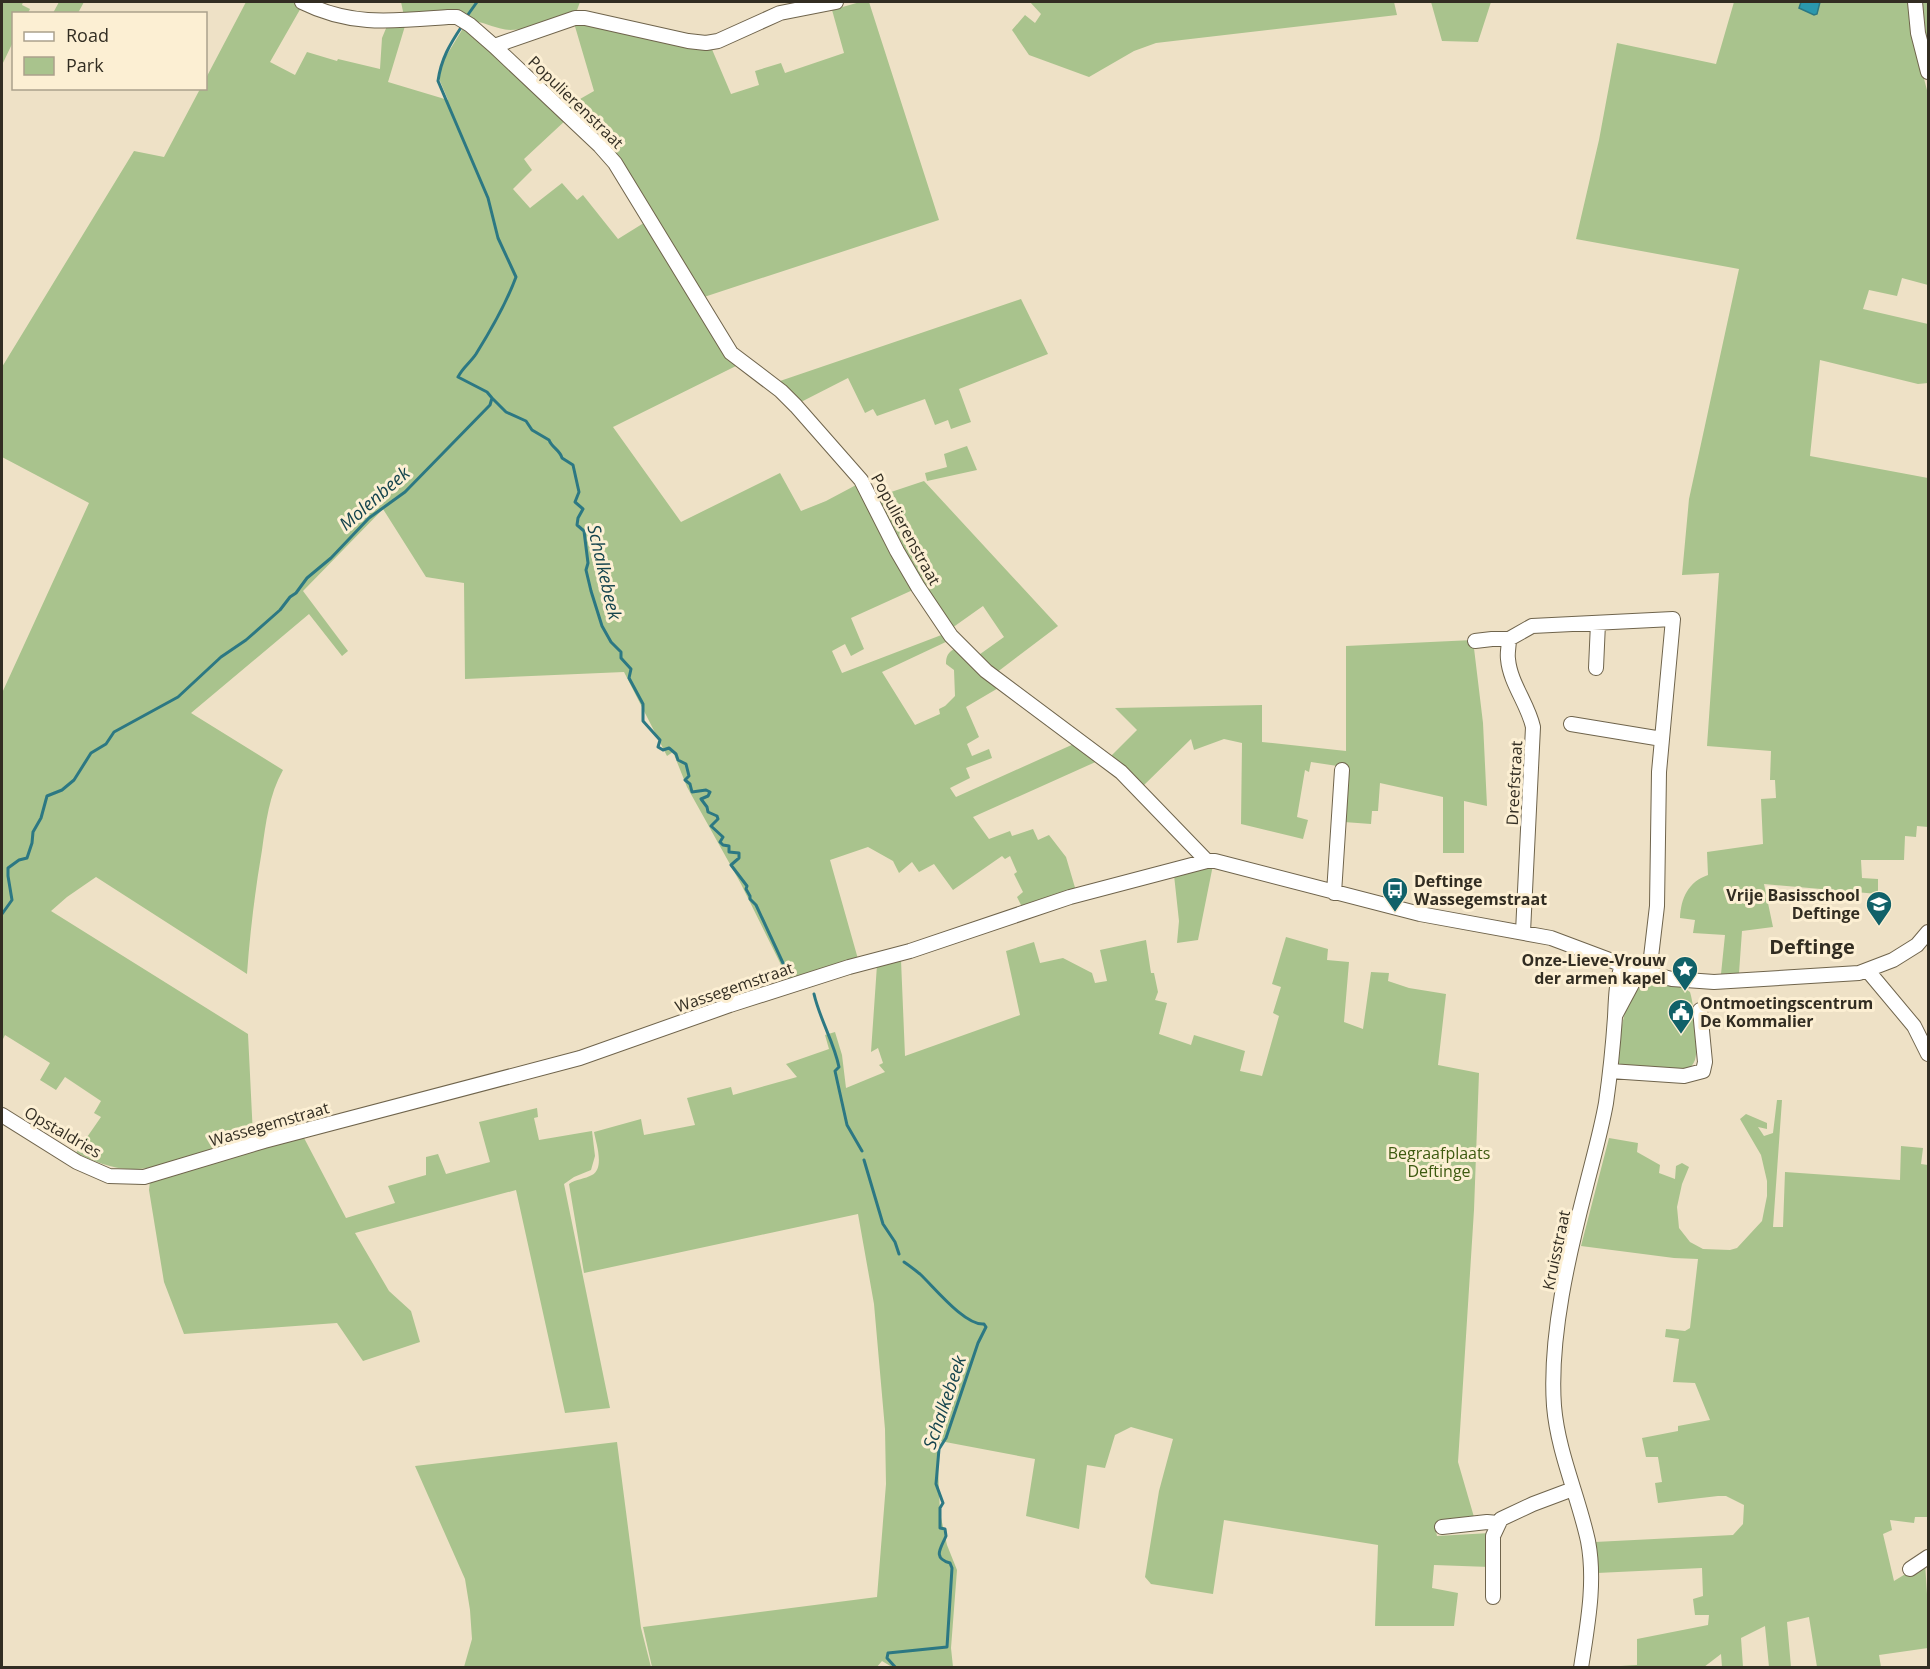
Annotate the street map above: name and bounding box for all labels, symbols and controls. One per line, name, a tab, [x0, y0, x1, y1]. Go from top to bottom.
legend	[12, 12, 207, 90]
text: Road	[66, 23, 109, 47]
street label: Populierenstraat	[524, 51, 629, 153]
text: Park	[66, 53, 104, 77]
water label: Molenbeek	[334, 460, 415, 535]
street label: Populierenstraat	[866, 469, 946, 589]
water label: Schalkebeek	[582, 522, 628, 623]
street label: Dreefstraat	[1501, 740, 1527, 826]
place label: Deftinge Wassegemstraat	[1414, 870, 1547, 910]
bus stop icon: Deftinge Wassegemstraat	[1380, 875, 1410, 913]
place label: Vrije Basisschool Deftinge	[1726, 884, 1860, 924]
school or university icon: Vrije Basisschool Deftinge	[1864, 889, 1894, 927]
district label: Deftinge	[1769, 933, 1855, 960]
place label: Onze-Lieve-Vrouw der armen kapel	[1521, 949, 1666, 989]
place icon: Onze-Lieve-Vrouw der armen kapel	[1670, 954, 1700, 992]
street label: Wassegemstraat	[672, 956, 796, 1018]
place label: Ontmoetingscentrum De Kommalier	[1700, 992, 1873, 1032]
public building icon: Ontmoetingscentrum De Kommalier	[1666, 997, 1696, 1035]
street label: Wassegemstraat	[206, 1096, 332, 1152]
street label: Opstaldries	[20, 1101, 106, 1163]
park label: Begraafplaats Deftinge	[1388, 1142, 1490, 1182]
street label: Kruisstraat	[1537, 1208, 1575, 1292]
water label: Schalkebeek	[917, 1351, 972, 1452]

